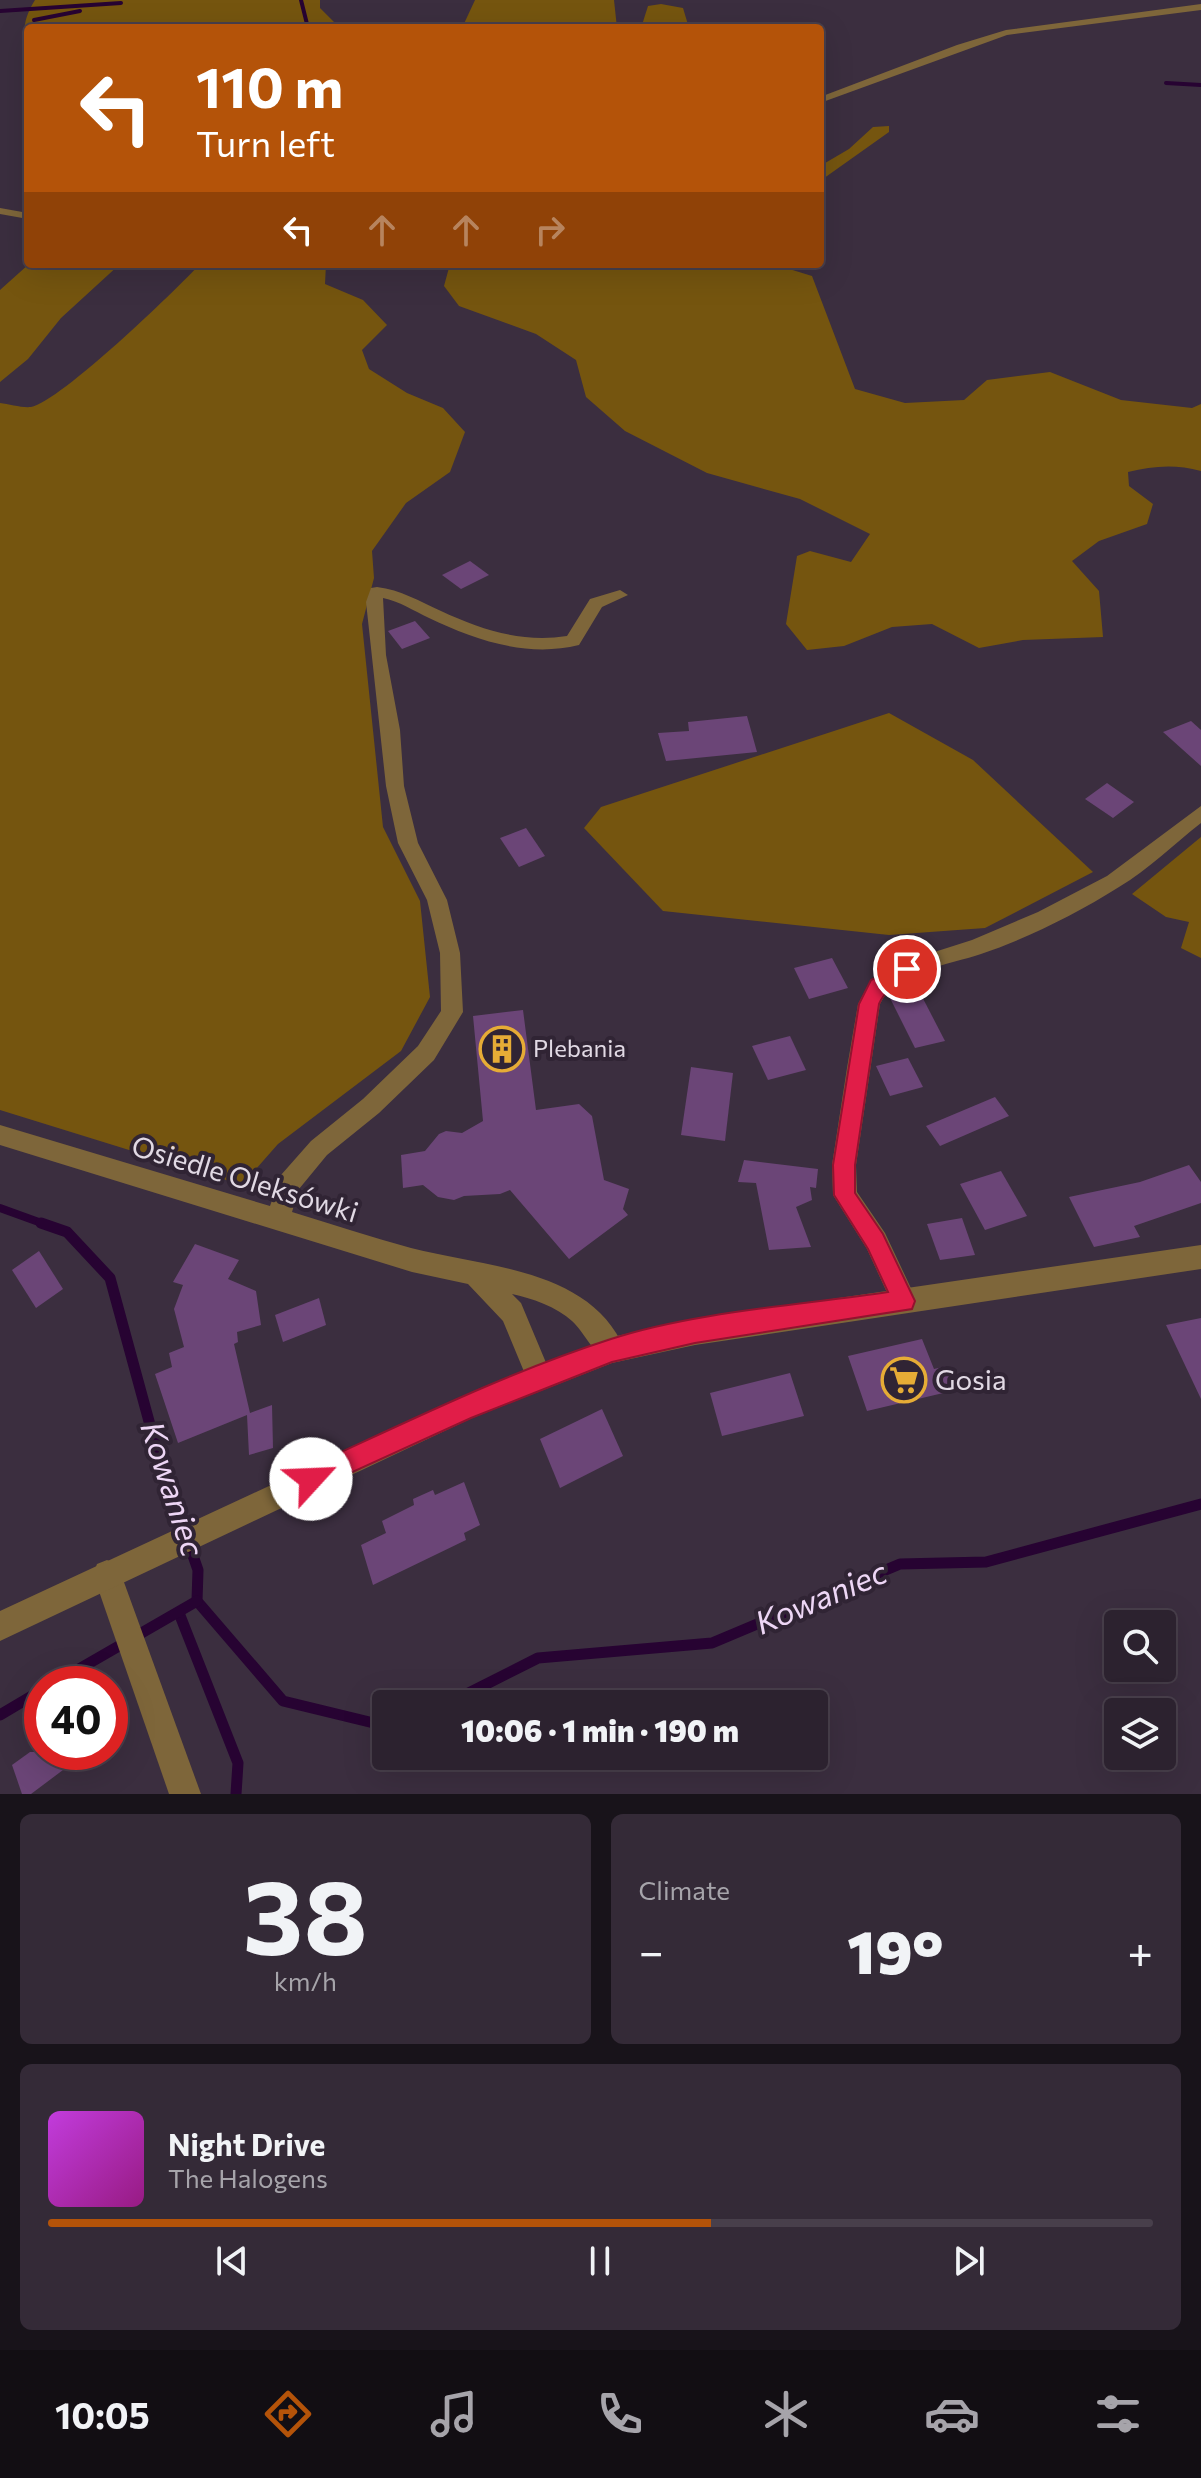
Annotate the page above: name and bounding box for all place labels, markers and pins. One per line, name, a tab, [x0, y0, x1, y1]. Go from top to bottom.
pin	[873, 935, 941, 1003]
building icon: Plebania	[478, 1025, 526, 1073]
place label: Plebania	[533, 1033, 626, 1062]
supermarket icon: Gosia	[880, 1356, 928, 1404]
place label: Gosia	[935, 1362, 1007, 1396]

